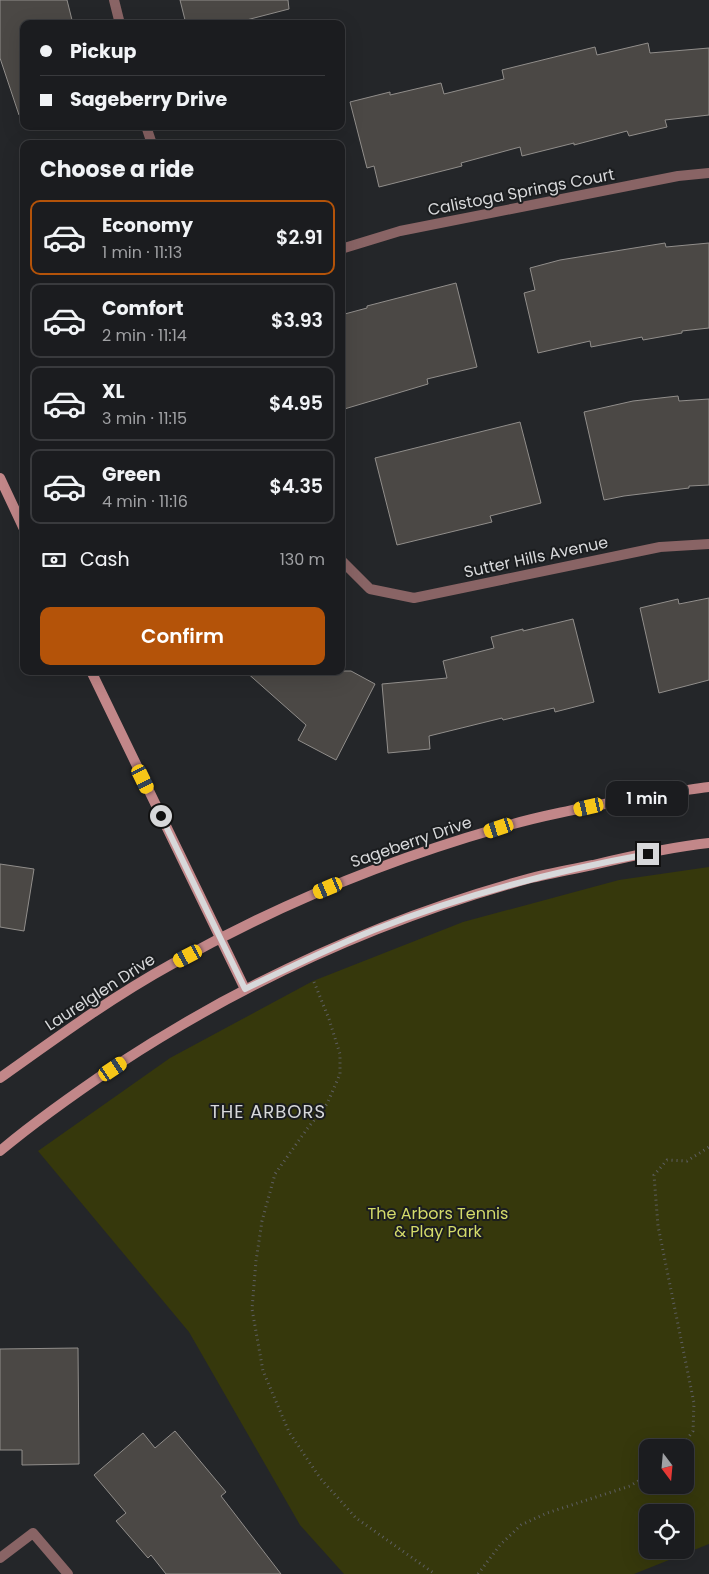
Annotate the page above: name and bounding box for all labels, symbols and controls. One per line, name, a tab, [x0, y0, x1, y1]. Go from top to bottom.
text: Pickup	[70, 38, 136, 65]
text: Sageberry Drive	[70, 86, 227, 113]
text: Choose a ride	[40, 154, 194, 185]
street label: Calistoga Springs Court	[426, 163, 617, 221]
text: Economy	[102, 212, 193, 239]
icon: car	[42, 215, 87, 260]
text: $2.91	[276, 224, 323, 251]
text: 1 min · 11:13	[102, 241, 182, 264]
text: Comfort	[102, 295, 184, 322]
icon: car	[42, 298, 87, 343]
text: $3.93	[271, 307, 323, 334]
text: 2 min · 11:14	[102, 324, 187, 347]
text: XL	[102, 378, 125, 405]
icon: car	[42, 381, 87, 426]
text: $4.95	[269, 390, 323, 417]
text: 3 min · 11:15	[102, 407, 187, 430]
text: Green	[102, 461, 161, 488]
icon: car	[42, 464, 87, 509]
text: $4.35	[269, 473, 323, 500]
text: 4 min · 11:16	[102, 490, 188, 513]
street label: Sutter Hills Avenue	[462, 530, 610, 584]
icon: cash	[40, 546, 68, 574]
text: Cash	[80, 546, 130, 573]
text: 130 m	[280, 548, 325, 571]
button: Confirm	[40, 607, 325, 665]
car	[129, 762, 156, 796]
callout: 1 min	[607, 782, 689, 816]
text: 1 min	[626, 787, 668, 810]
car	[572, 796, 605, 818]
route start	[150, 805, 172, 827]
street label: Sageberry Drive	[347, 810, 475, 874]
car	[482, 816, 515, 840]
route end	[637, 843, 659, 865]
car	[311, 875, 344, 901]
car	[171, 942, 204, 970]
street label: Laurelglen Drive	[40, 948, 160, 1036]
car	[96, 1054, 129, 1084]
district label: THE ARBORS	[210, 1099, 326, 1124]
park label: The Arbors Tennis & Play Park	[368, 1202, 508, 1243]
north arrow	[639, 1439, 694, 1494]
map controls	[639, 1439, 694, 1559]
button: locate	[639, 1504, 694, 1559]

